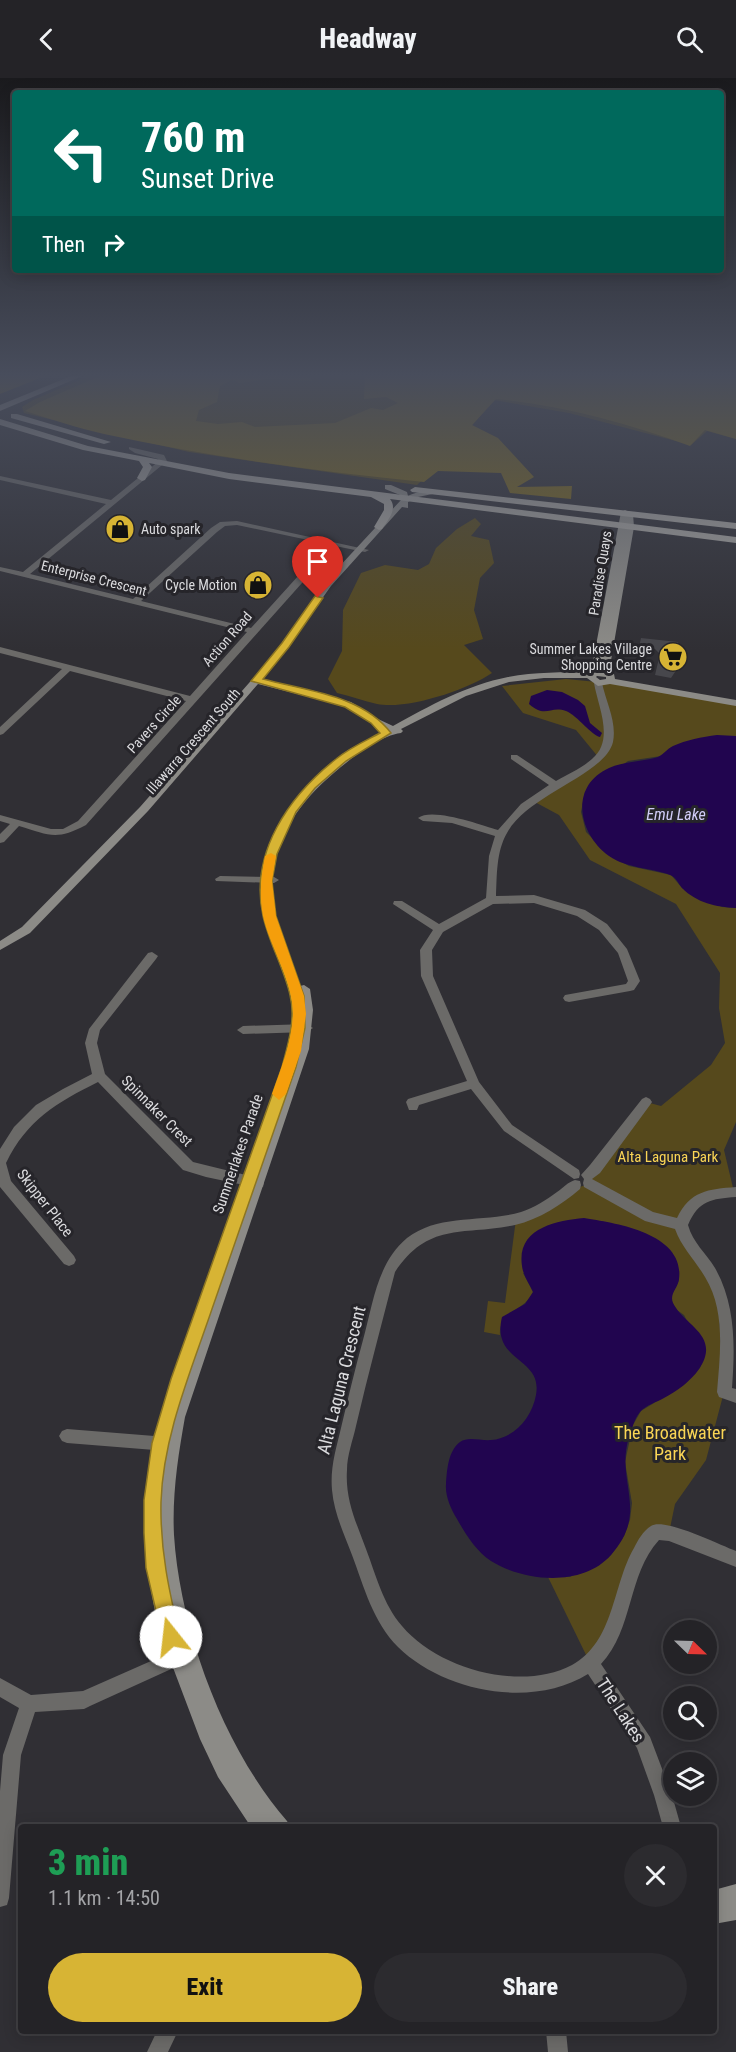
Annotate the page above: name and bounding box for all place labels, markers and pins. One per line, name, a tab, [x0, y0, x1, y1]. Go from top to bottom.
shop icon: Auto spark	[104, 513, 136, 545]
place label: Auto spark	[141, 521, 201, 537]
pin	[292, 536, 343, 598]
shop icon: Cycle Motion	[242, 569, 274, 601]
place label: Cycle Motion	[165, 577, 237, 593]
place label: Summer Lakes Village Shopping Centre	[529, 641, 652, 673]
supermarket icon: Summer Lakes Village Shopping Centre	[657, 641, 689, 673]

